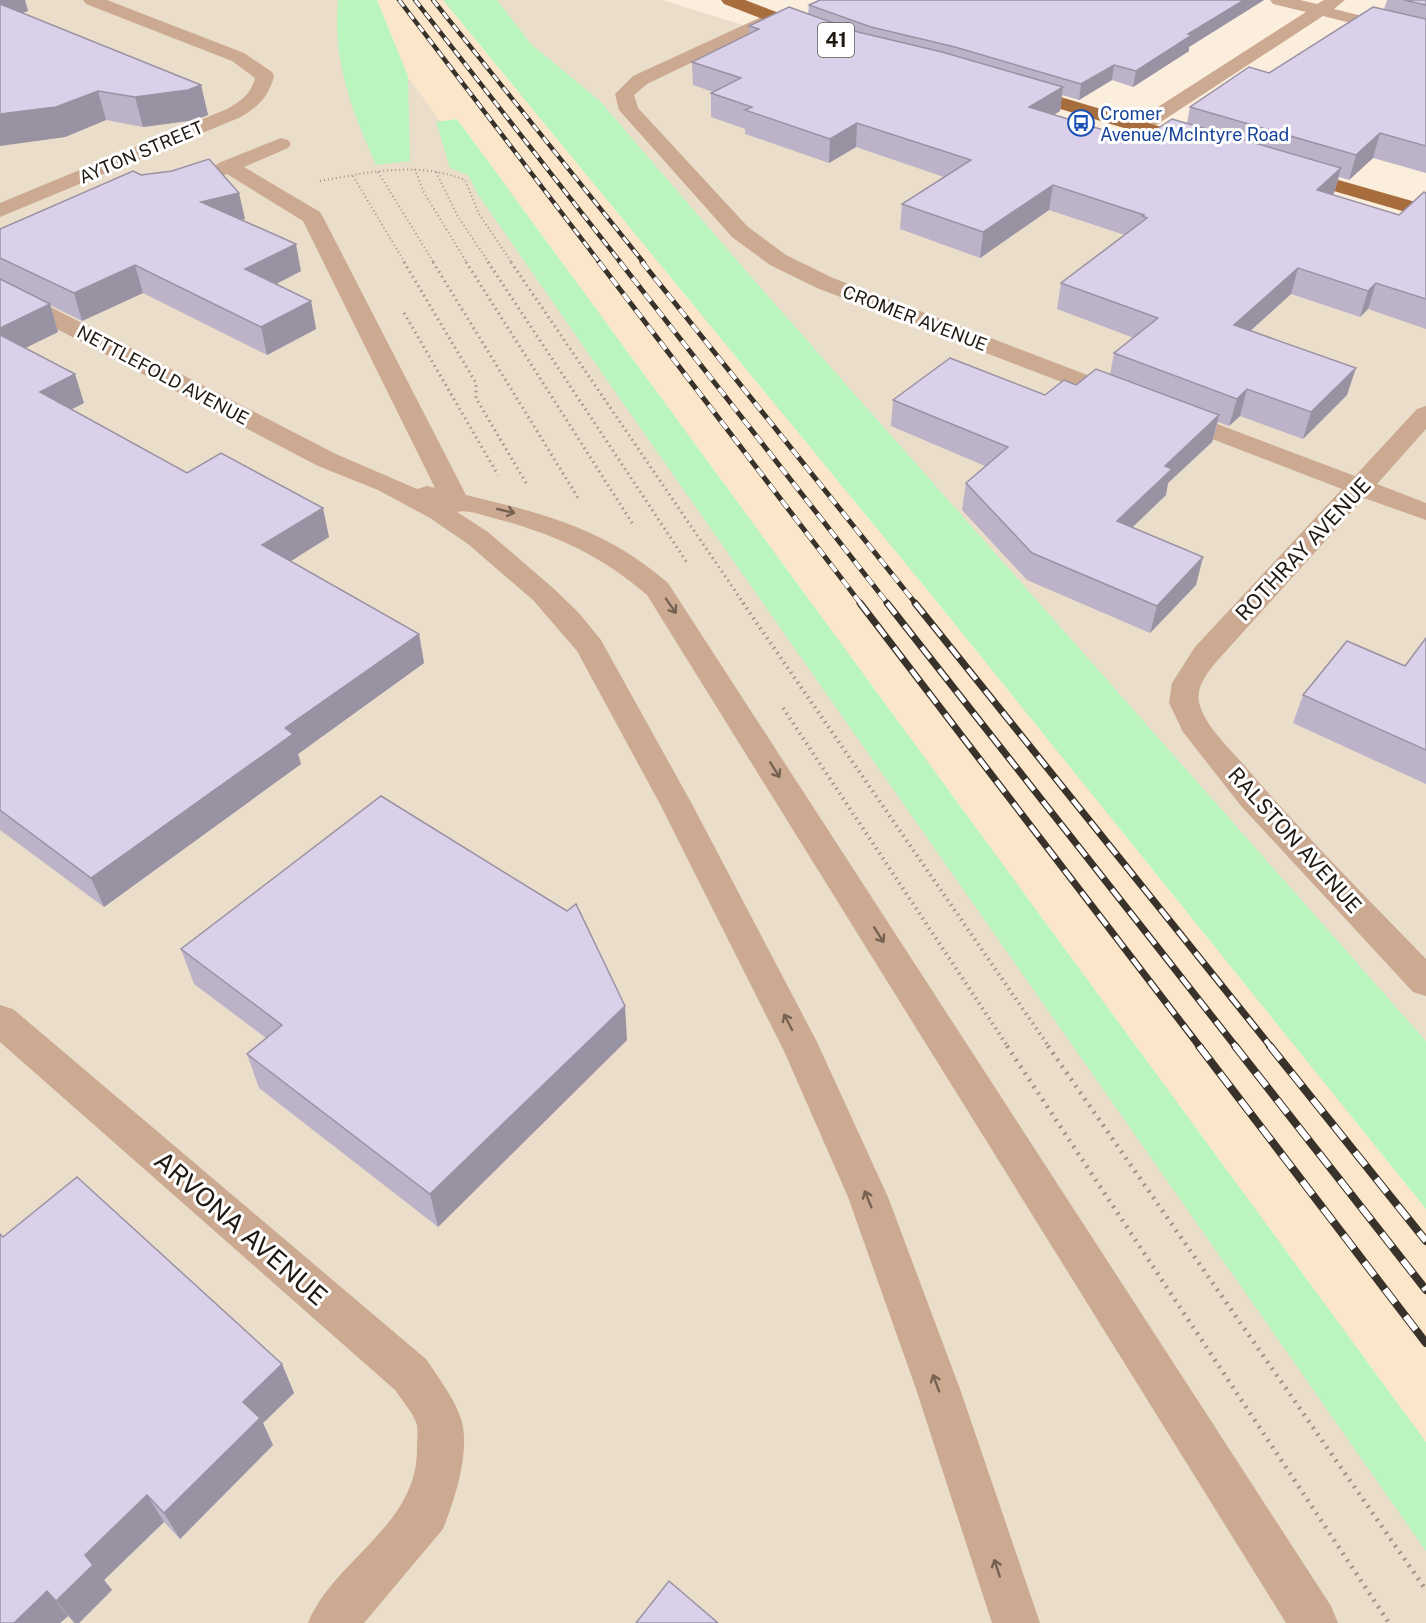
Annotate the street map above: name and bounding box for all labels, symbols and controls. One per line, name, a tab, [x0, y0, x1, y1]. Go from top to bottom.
road number: 41	[818, 23, 854, 57]
place label: Cromer Avenue/McIntyre Road	[1100, 103, 1289, 145]
bus stop icon: Cromer Avenue/McIntyre Road	[1066, 108, 1096, 138]
street label: AYTON STREET	[76, 116, 207, 188]
street label: CROMER AVENUE	[840, 281, 990, 355]
street label: NETTLEFOLD AVENUE	[74, 321, 252, 429]
street label: ROTHRAY AVENUE	[1230, 472, 1376, 626]
one-way arrow	[496, 506, 515, 518]
one-way arrow	[665, 597, 677, 613]
one-way arrow	[770, 761, 782, 778]
street label: RALSTON AVENUE	[1223, 762, 1367, 918]
one-way arrow	[874, 926, 886, 943]
one-way arrow	[782, 1013, 794, 1031]
street label: ARVONA AVENUE	[148, 1144, 334, 1312]
one-way arrow	[862, 1191, 873, 1209]
one-way arrow	[929, 1374, 940, 1392]
one-way arrow	[991, 1559, 1002, 1577]

